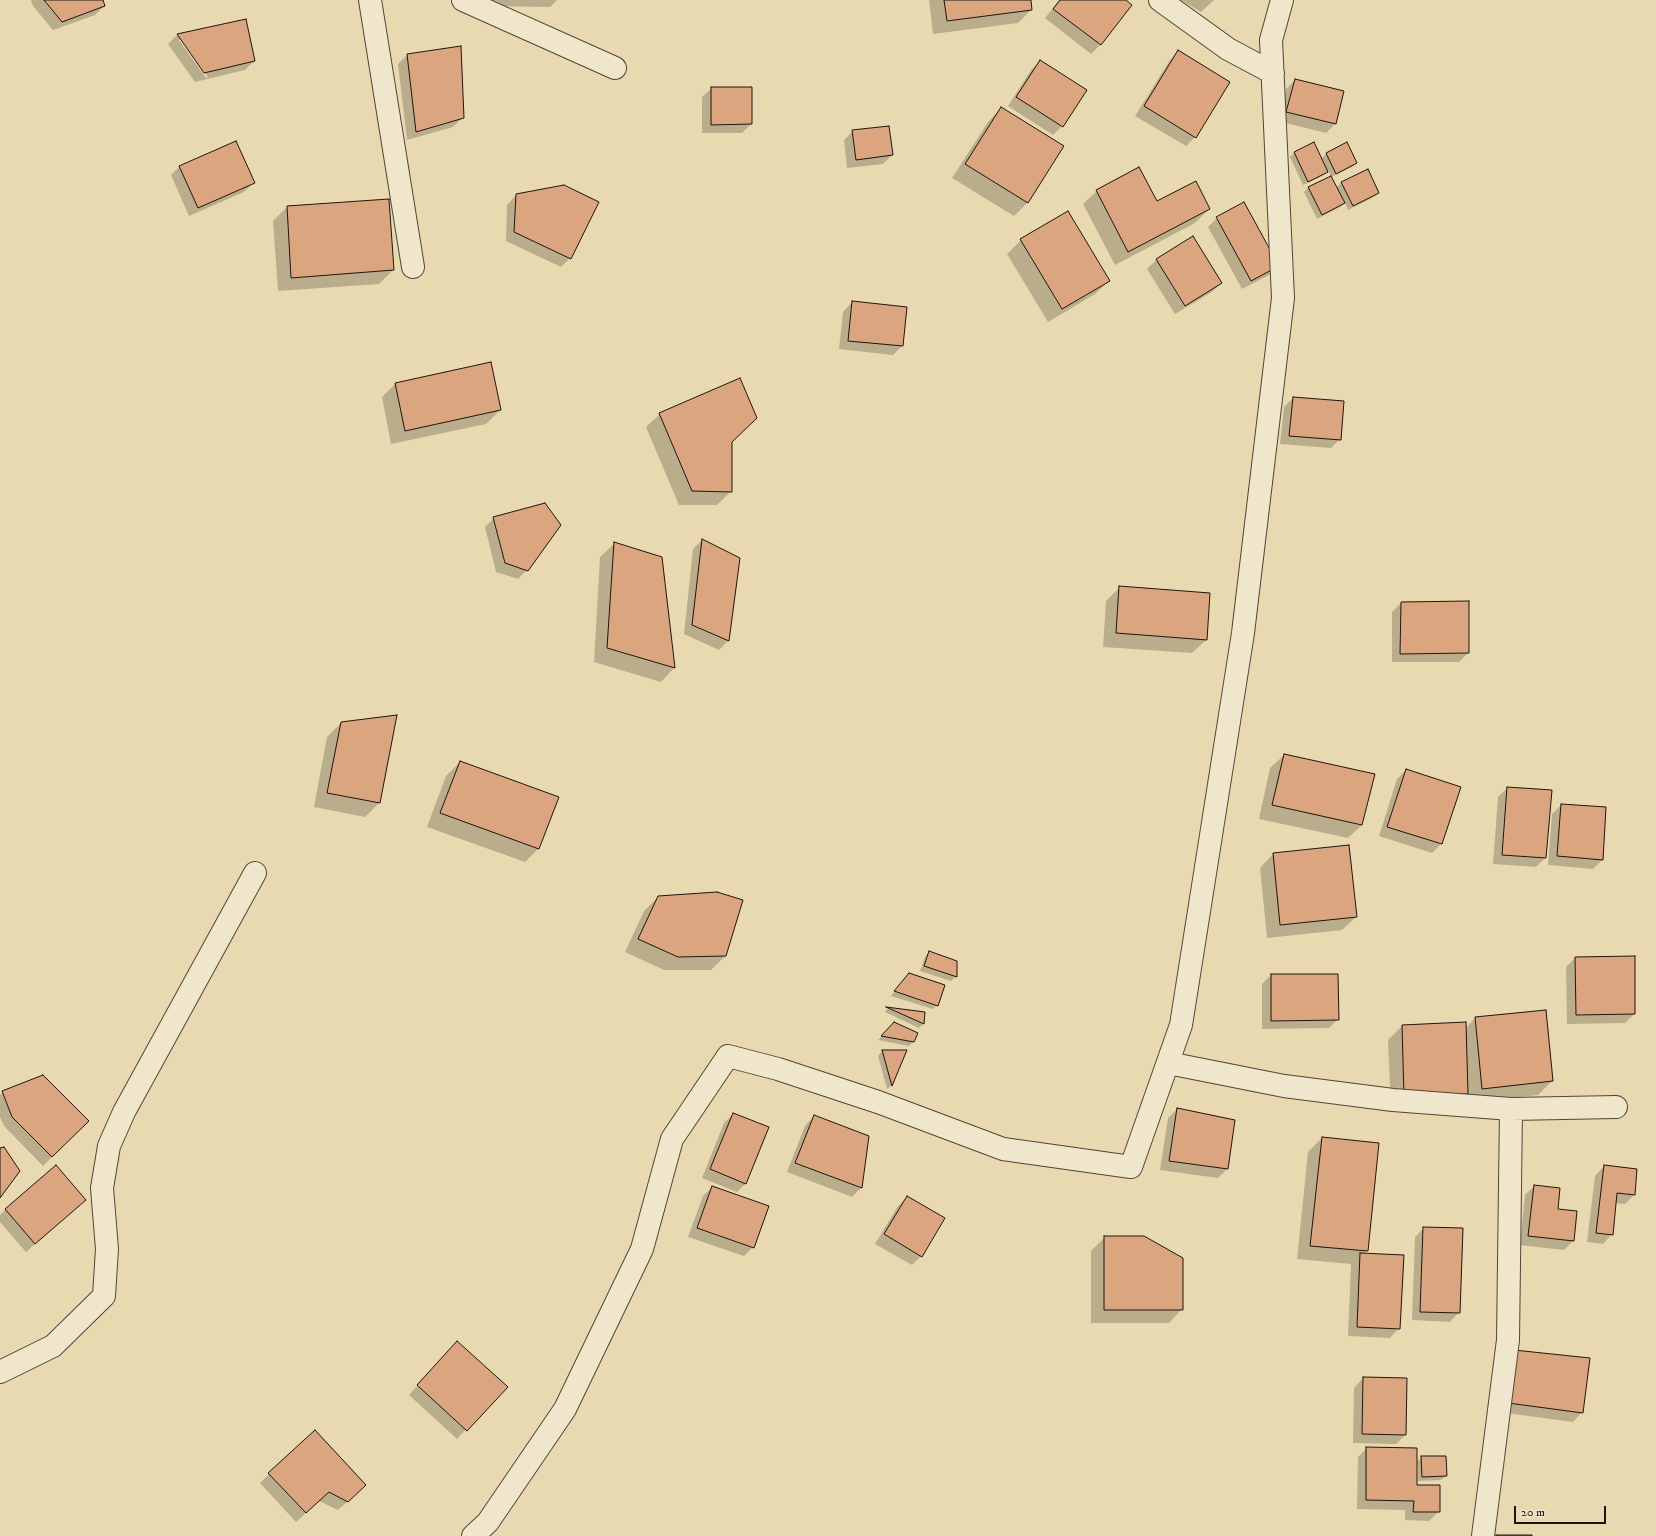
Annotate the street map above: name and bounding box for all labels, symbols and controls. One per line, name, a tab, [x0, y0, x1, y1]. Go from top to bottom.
scale bar	[1516, 1498, 1608, 1524]
text: 20 m	[1521, 1505, 1545, 1520]

